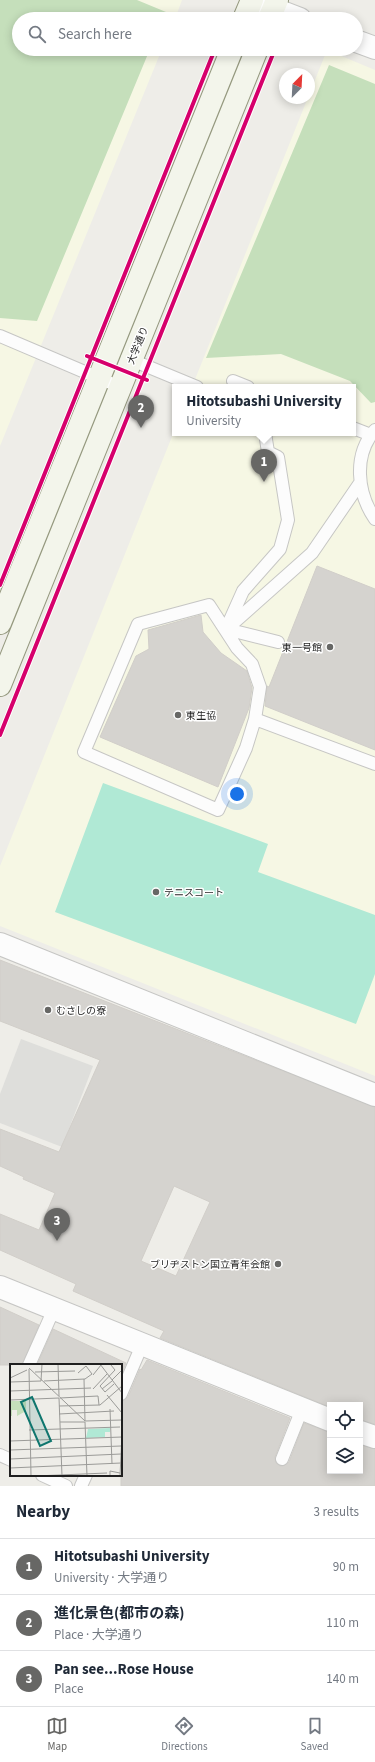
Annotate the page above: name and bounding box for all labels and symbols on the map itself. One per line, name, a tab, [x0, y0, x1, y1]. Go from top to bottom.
north arrow	[279, 68, 315, 104]
street label: 大学通り	[124, 324, 152, 367]
pin: 2	[128, 395, 154, 428]
pin: 1	[251, 449, 277, 482]
place label: 東一号館	[282, 641, 322, 655]
marker: 東一号館	[325, 642, 335, 652]
place label: 東生協	[186, 709, 216, 723]
marker: 東生協	[173, 710, 183, 720]
your location	[227, 784, 247, 804]
place label: テニスコート	[164, 886, 224, 900]
marker: テニスコート	[151, 887, 161, 897]
place label: むさしの寮	[56, 1004, 106, 1018]
marker: むさしの寮	[43, 1005, 53, 1015]
pin: 3	[44, 1208, 70, 1241]
place label: ブリヂストン国立青年会館	[150, 1258, 270, 1272]
marker: ブリヂストン国立青年会館	[273, 1259, 283, 1269]
inset map	[10, 1364, 122, 1476]

